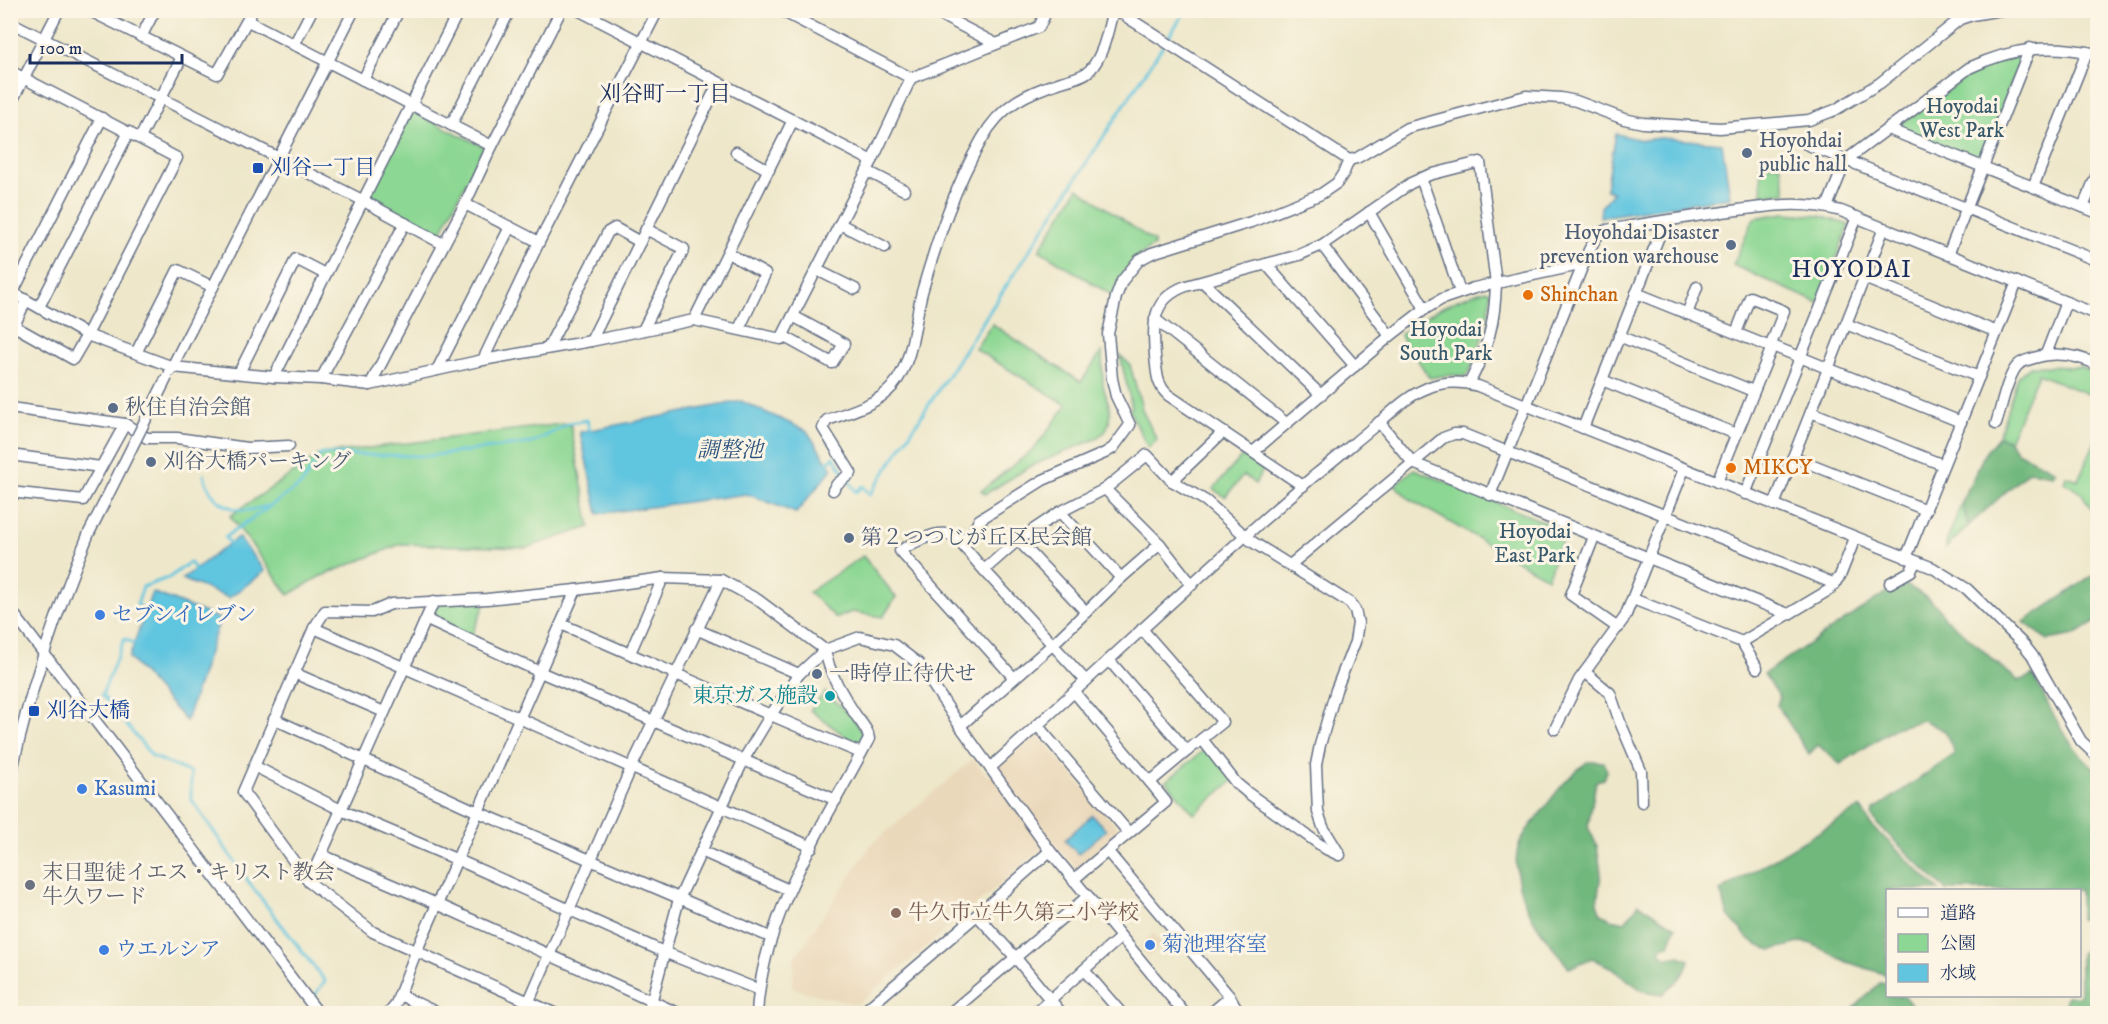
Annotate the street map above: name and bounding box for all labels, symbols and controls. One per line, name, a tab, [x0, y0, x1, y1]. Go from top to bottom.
scale bar	[30, 27, 182, 65]
text: 100 m	[39, 38, 82, 60]
district label: 刈谷町一丁目	[599, 81, 731, 108]
park label: Hoyodai West Park	[1919, 94, 2005, 144]
place label: Hoyohdai public hall	[1758, 128, 1848, 178]
marker: Hoyohdai public hall	[1740, 146, 1754, 160]
place label: 刈谷一丁目	[270, 155, 375, 181]
marker: 刈谷一丁目	[251, 161, 265, 175]
place label: Hoyohdai Disaster prevention warehouse	[1539, 220, 1719, 270]
marker: Hoyohdai Disaster prevention warehouse	[1724, 238, 1738, 252]
district label: HOYODAI	[1792, 255, 1912, 285]
place label: Shinchan	[1540, 282, 1618, 308]
marker: Shinchan	[1521, 288, 1535, 302]
park label: Hoyodai South Park	[1400, 317, 1493, 367]
place label: 秋住自治会館	[125, 395, 251, 421]
marker: 秋住自治会館	[106, 401, 120, 415]
water label: 調整池	[697, 437, 766, 464]
place label: 刈谷大橋パーキング	[163, 449, 351, 475]
marker: 刈谷大橋パーキング	[144, 455, 158, 469]
place label: MIKCY	[1743, 455, 1813, 481]
marker: MIKCY	[1724, 461, 1738, 475]
park label: Hoyodai East Park	[1494, 519, 1576, 569]
place label: 第２つつじが丘区民会館	[861, 525, 1092, 551]
marker: 第２つつじが丘区民会館	[842, 531, 856, 545]
place label: セブンイレブン	[112, 602, 256, 628]
marker: セブンイレブン	[93, 608, 107, 622]
place label: 一時停止待伏せ	[829, 661, 976, 687]
marker: 一時停止待伏せ	[810, 667, 824, 681]
place label: 東京ガス施設	[692, 683, 818, 709]
marker: 東京ガス施設	[823, 689, 837, 703]
place label: 刈谷大橋	[46, 698, 130, 724]
marker: 刈谷大橋	[27, 704, 41, 718]
place label: Kasumi	[94, 776, 156, 802]
marker: Kasumi	[75, 782, 89, 796]
place label: 末日聖徒イエス・キリスト教会 牛久ワード	[42, 860, 335, 910]
marker: 末日聖徒イエス・キリスト教会 牛久ワード	[23, 878, 37, 892]
legend	[1886, 889, 2081, 997]
place label: 牛久市立牛久第二小学校	[908, 900, 1139, 926]
text: 道路	[1940, 903, 1976, 925]
marker: 牛久市立牛久第二小学校	[889, 906, 903, 920]
place label: 菊池理容室	[1162, 932, 1267, 958]
text: 公園	[1940, 933, 1976, 955]
place label: ウエルシア	[116, 937, 220, 963]
marker: 菊池理容室	[1143, 938, 1157, 952]
marker: ウエルシア	[97, 943, 111, 957]
text: 水域	[1940, 963, 1976, 985]

